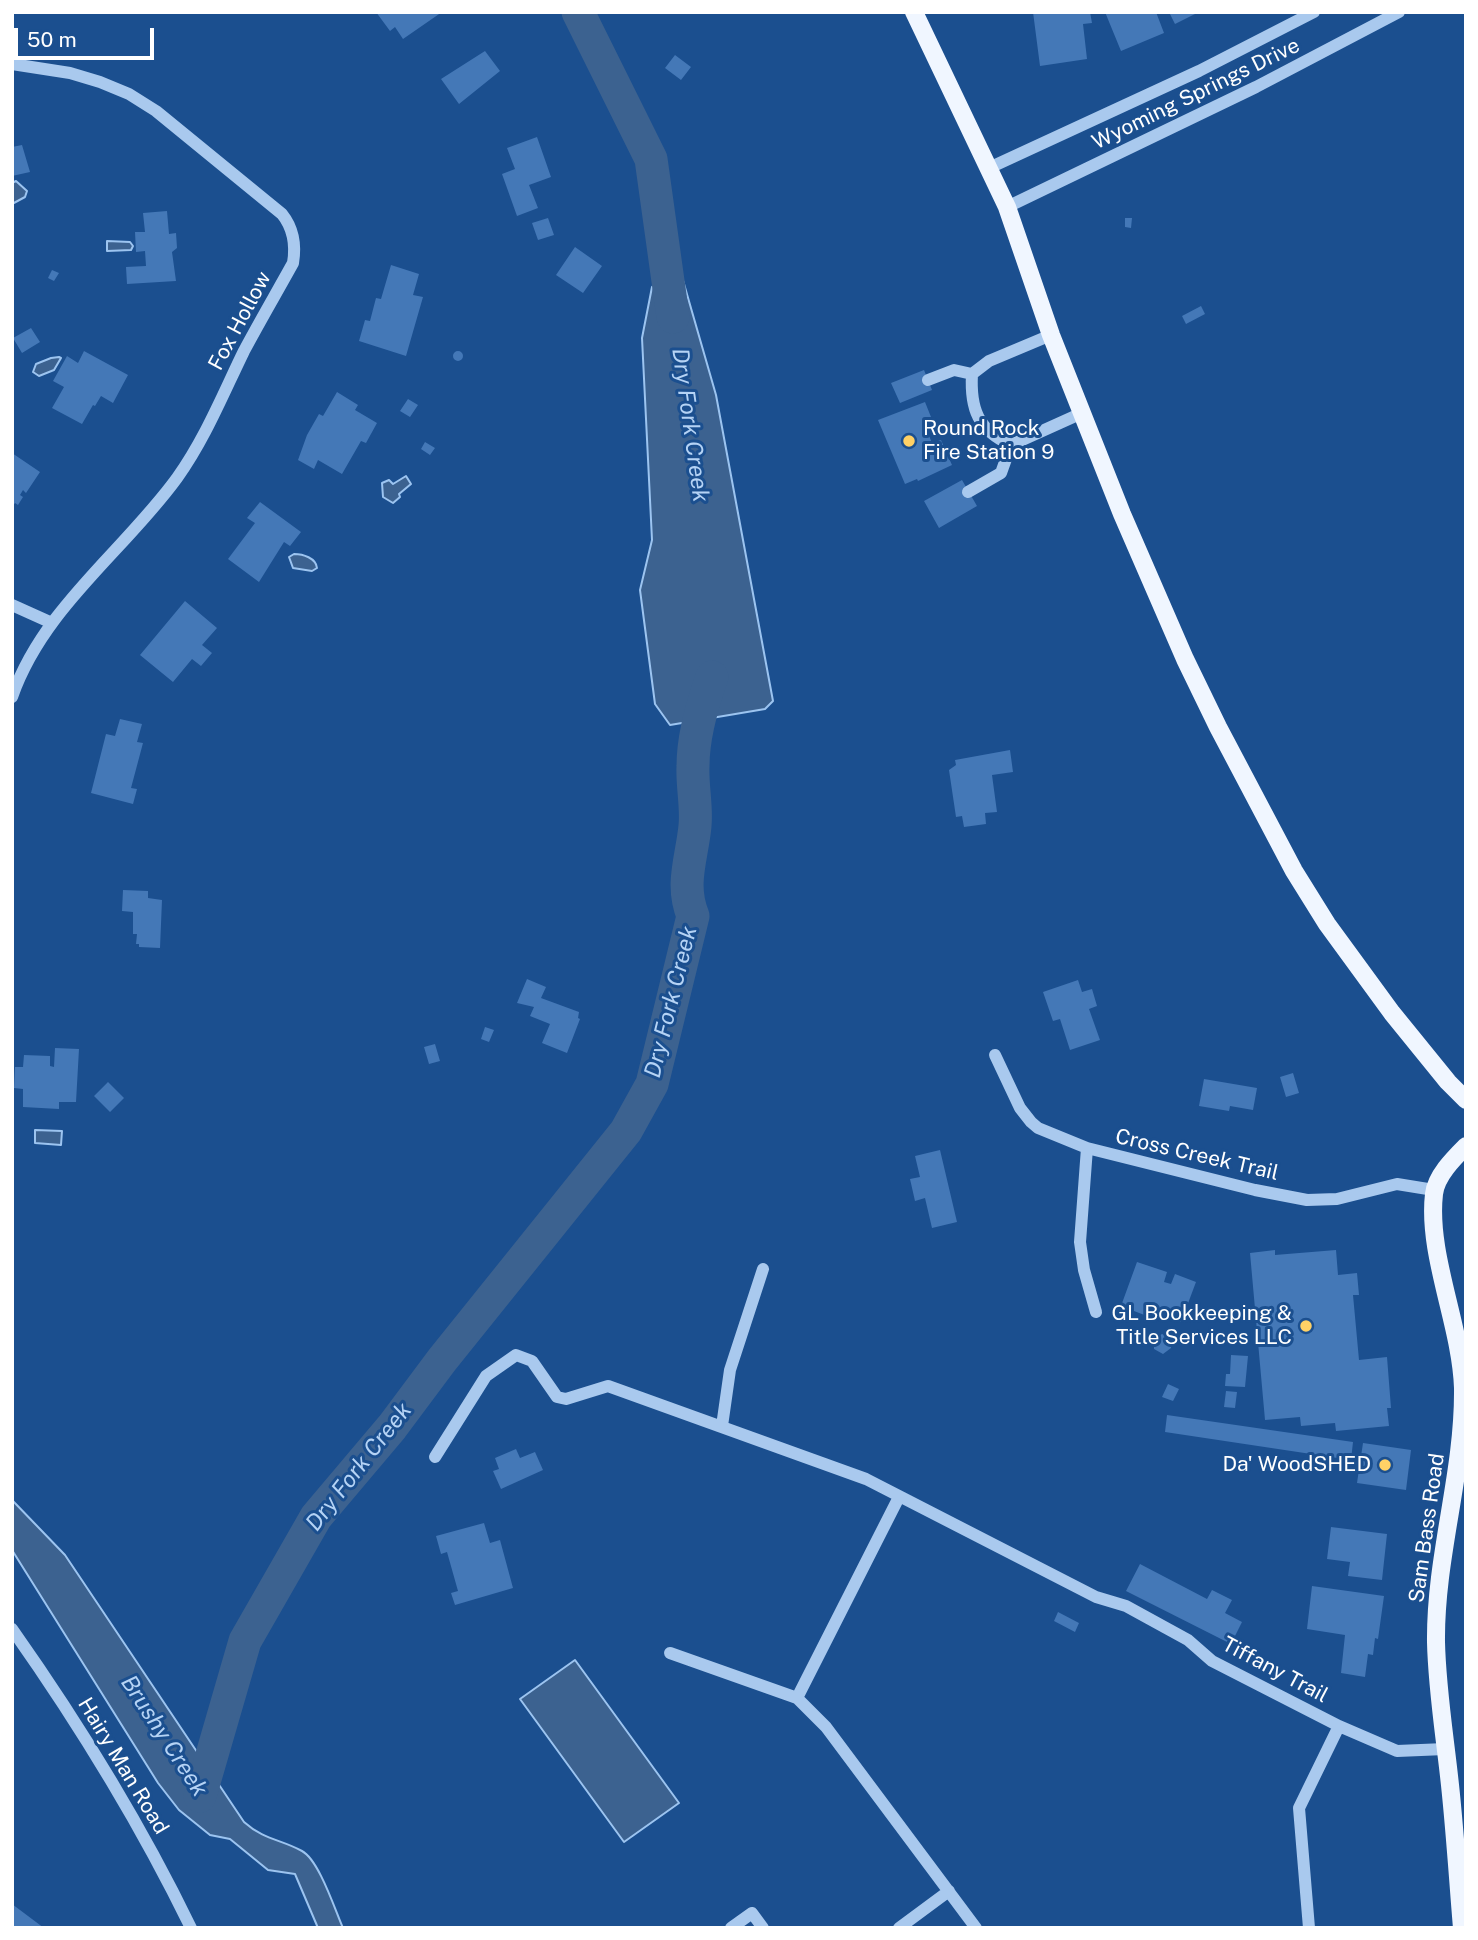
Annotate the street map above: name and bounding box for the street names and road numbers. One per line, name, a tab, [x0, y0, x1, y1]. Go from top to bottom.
street label: Wyoming Springs Drive	[1088, 33, 1304, 155]
street label: Fox Hollow	[204, 267, 276, 375]
street label: Cross Creek Trail	[1113, 1124, 1281, 1186]
street label: Sam Bass Road	[1404, 1452, 1450, 1604]
street label: Tiffany Trail	[1218, 1632, 1332, 1708]
street label: Hairy Man Road	[72, 1693, 174, 1839]

